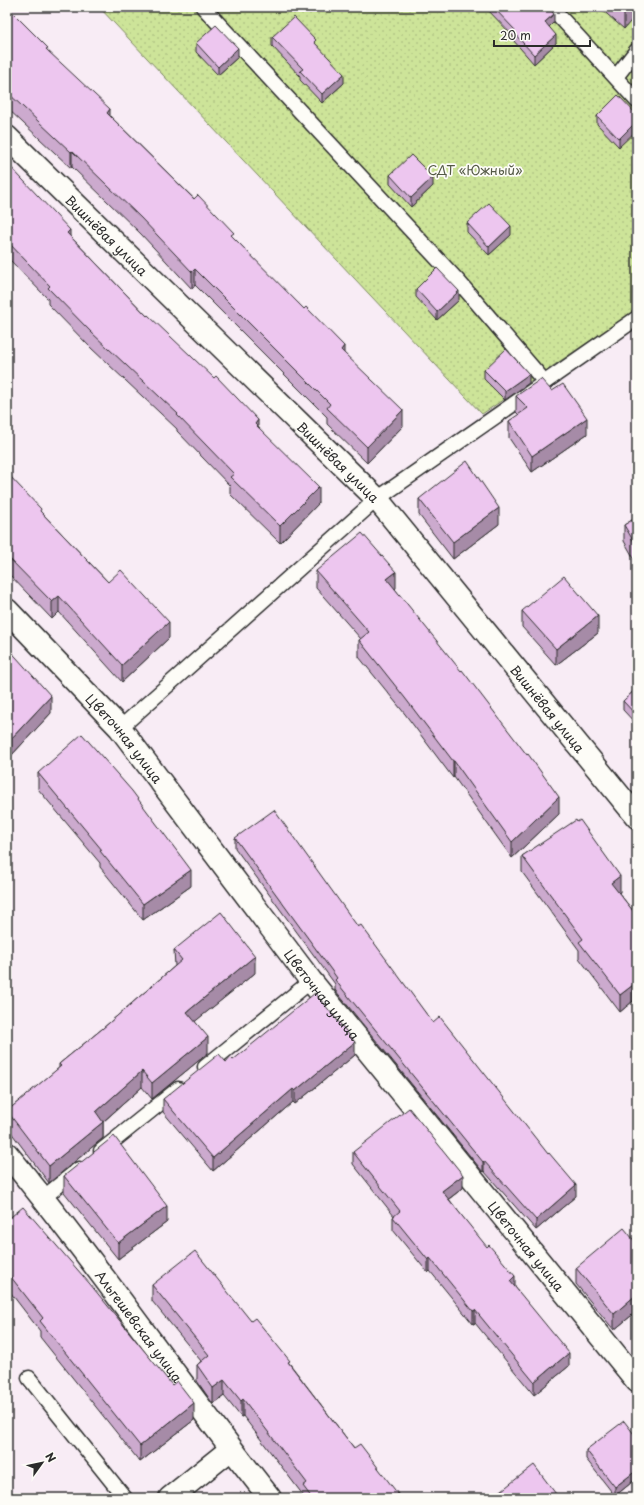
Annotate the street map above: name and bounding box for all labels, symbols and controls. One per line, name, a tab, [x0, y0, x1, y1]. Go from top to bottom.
scale bar	[494, 22, 590, 48]
text: 20 m	[500, 26, 531, 44]
park label: СДТ «Южный»	[427, 160, 523, 179]
street label: Вишнёвая улица	[62, 190, 153, 280]
street label: Вишнёвая улица	[293, 417, 385, 507]
street label: Вишнёвая улица	[506, 660, 590, 757]
street label: Цветочная улица	[82, 689, 168, 787]
street label: Цветочная улица	[281, 945, 365, 1044]
street label: Цветочная улица	[484, 1197, 570, 1296]
street label: Альгешевская улица	[92, 1266, 188, 1386]
north arrow	[22, 1443, 62, 1483]
text: N	[41, 1449, 60, 1466]

